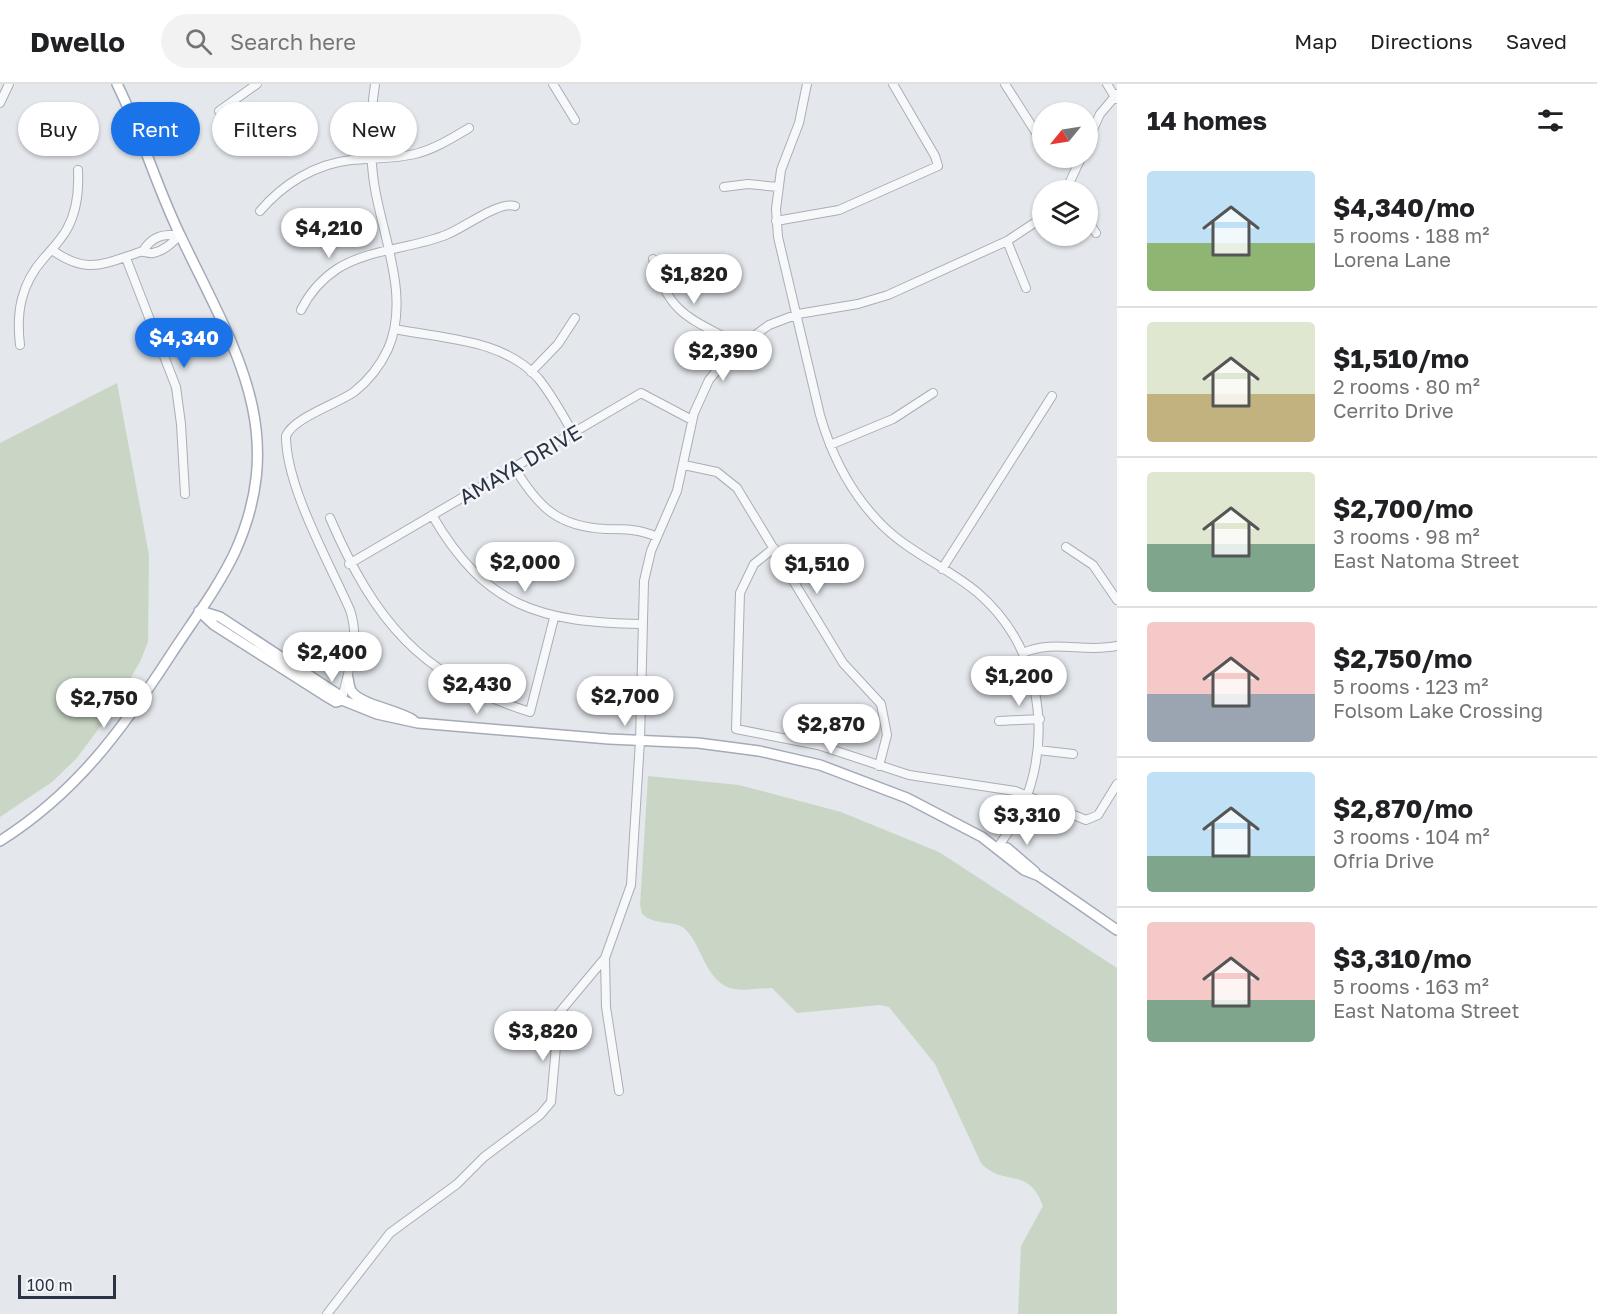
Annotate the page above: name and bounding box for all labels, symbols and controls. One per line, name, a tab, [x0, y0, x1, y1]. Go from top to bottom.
search box	[161, 14, 581, 68]
text: Dwello	[30, 25, 125, 58]
icon: search	[182, 25, 215, 58]
text: Search here	[230, 28, 356, 55]
text: Map	[1294, 28, 1337, 54]
text: Directions	[1370, 28, 1473, 54]
text: Saved	[1506, 28, 1567, 54]
chip: Buy	[18, 102, 99, 156]
chip: Rent	[111, 102, 200, 156]
chip: Filters	[212, 102, 318, 156]
chip: New	[330, 102, 417, 156]
north arrow	[1032, 102, 1098, 168]
map controls	[1032, 102, 1098, 246]
icon: filters	[1534, 104, 1567, 137]
text: 14 homes	[1147, 105, 1267, 136]
button: layers	[1032, 180, 1098, 246]
text: $4,340/mo	[1333, 192, 1475, 223]
icon: home	[1195, 195, 1267, 267]
pin: $4,210	[280, 208, 378, 259]
text: $4,210	[295, 215, 363, 239]
text: 5 rooms · 188 m²	[1333, 223, 1490, 247]
text: Lorena Lane	[1333, 247, 1451, 271]
pin: $1,820	[645, 254, 743, 305]
text: $1,820	[660, 261, 728, 285]
pin: $4,340	[135, 318, 233, 369]
text: $4,340	[149, 325, 219, 349]
pin: $2,390	[674, 331, 772, 382]
text: $2,390	[688, 338, 758, 362]
text: $1,510/mo	[1333, 343, 1469, 374]
icon: home	[1195, 346, 1267, 418]
text: 2 rooms · 80 m²	[1333, 374, 1480, 398]
text: Cerrito Drive	[1333, 398, 1454, 422]
street label: AMAYA DRIVE	[454, 418, 586, 510]
text: $2,700/mo	[1333, 493, 1473, 524]
icon: home	[1195, 496, 1267, 568]
text: 3 rooms · 98 m²	[1333, 524, 1480, 548]
pin: $2,000	[476, 542, 574, 593]
pin: $1,510	[768, 544, 866, 595]
text: East Natoma Street	[1333, 548, 1519, 572]
text: $2,000	[490, 549, 561, 573]
text: $1,510	[784, 551, 850, 575]
pin: $2,400	[283, 632, 381, 683]
text: $2,400	[297, 639, 367, 663]
text: $2,750/mo	[1333, 643, 1472, 674]
icon: home	[1195, 646, 1267, 718]
pin: $1,200	[970, 656, 1068, 707]
text: $1,200	[985, 663, 1053, 687]
pin: $2,430	[428, 664, 526, 715]
text: $2,430	[442, 671, 512, 695]
text: 5 rooms · 123 m²	[1333, 674, 1488, 698]
pin: $2,700	[576, 676, 674, 727]
pin: $2,750	[55, 678, 153, 729]
text: $2,700	[591, 683, 659, 707]
text: $2,750	[70, 685, 138, 709]
text: Folsom Lake Crossing	[1333, 698, 1543, 722]
pin: $2,870	[782, 704, 880, 755]
text: $2,870	[797, 711, 865, 735]
text: $2,870/mo	[1333, 793, 1473, 824]
pin: $3,310	[978, 795, 1076, 846]
icon: home	[1195, 796, 1267, 868]
text: $3,310	[993, 802, 1061, 826]
text: 3 rooms · 104 m²	[1333, 824, 1490, 848]
text: Ofria Drive	[1333, 848, 1434, 872]
text: $3,310/mo	[1333, 943, 1472, 974]
icon: home	[1195, 946, 1267, 1018]
text: 5 rooms · 163 m²	[1333, 974, 1489, 998]
text: East Natoma Street	[1333, 998, 1519, 1022]
pin: $3,820	[494, 1011, 592, 1062]
text: $3,820	[508, 1018, 578, 1042]
scale bar	[18, 1272, 116, 1300]
text: 100 m	[27, 1275, 73, 1295]

